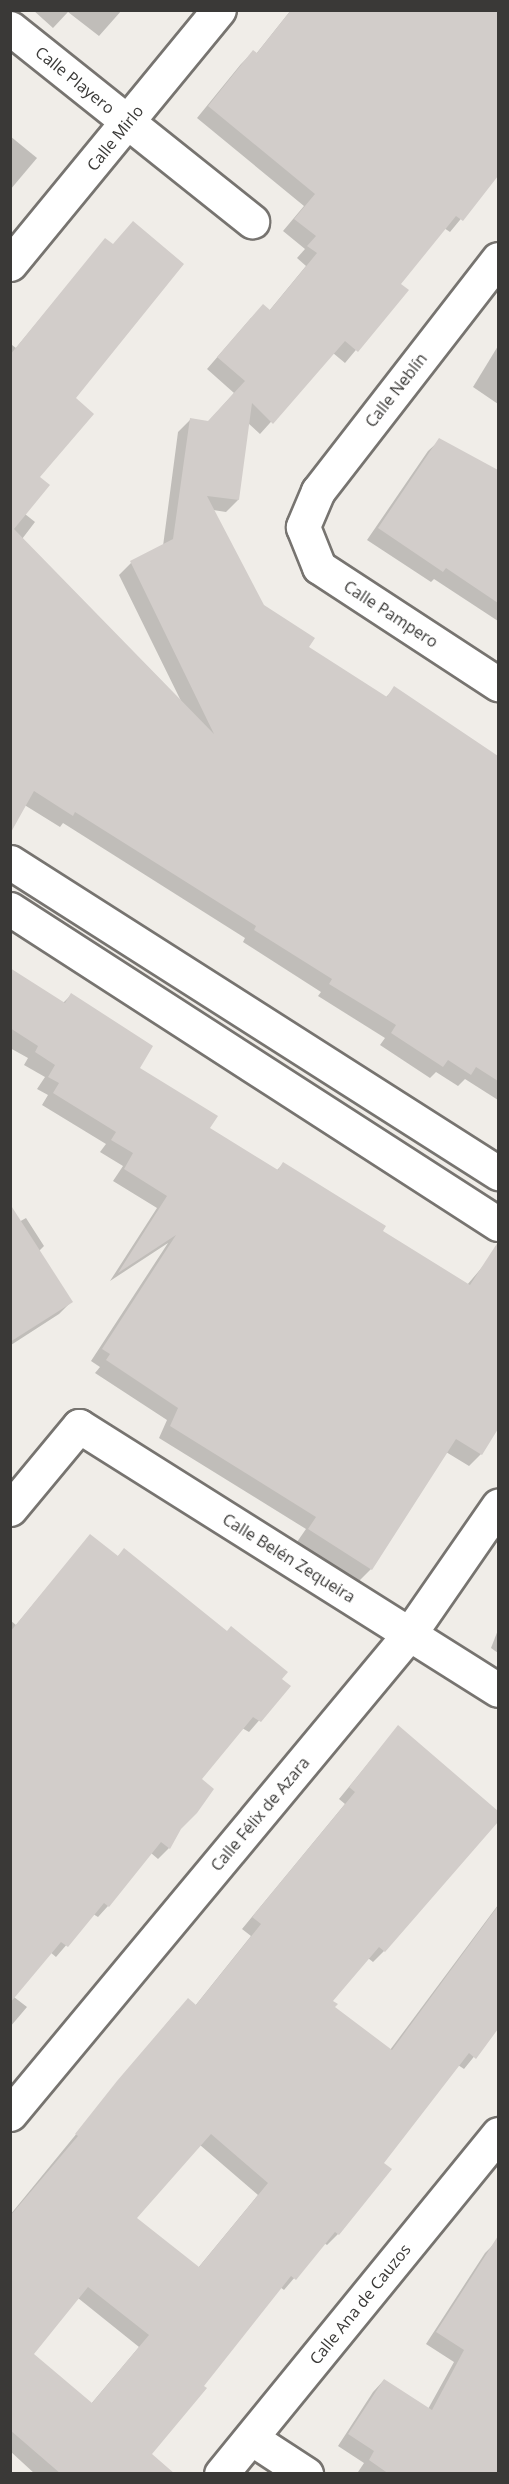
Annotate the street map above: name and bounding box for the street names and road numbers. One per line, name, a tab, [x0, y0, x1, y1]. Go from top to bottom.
street label: Calle Playero	[32, 42, 118, 118]
street label: Calle Mirlo	[83, 101, 147, 175]
street label: Calle Neblín	[361, 349, 431, 431]
street label: Calle Pampero	[340, 576, 442, 652]
street label: Calle Belén Zequeira	[219, 1509, 359, 1607]
street label: Calle Félix de Azara	[207, 1753, 313, 1875]
street label: Calle Ana de Cauzos	[305, 2240, 415, 2368]

